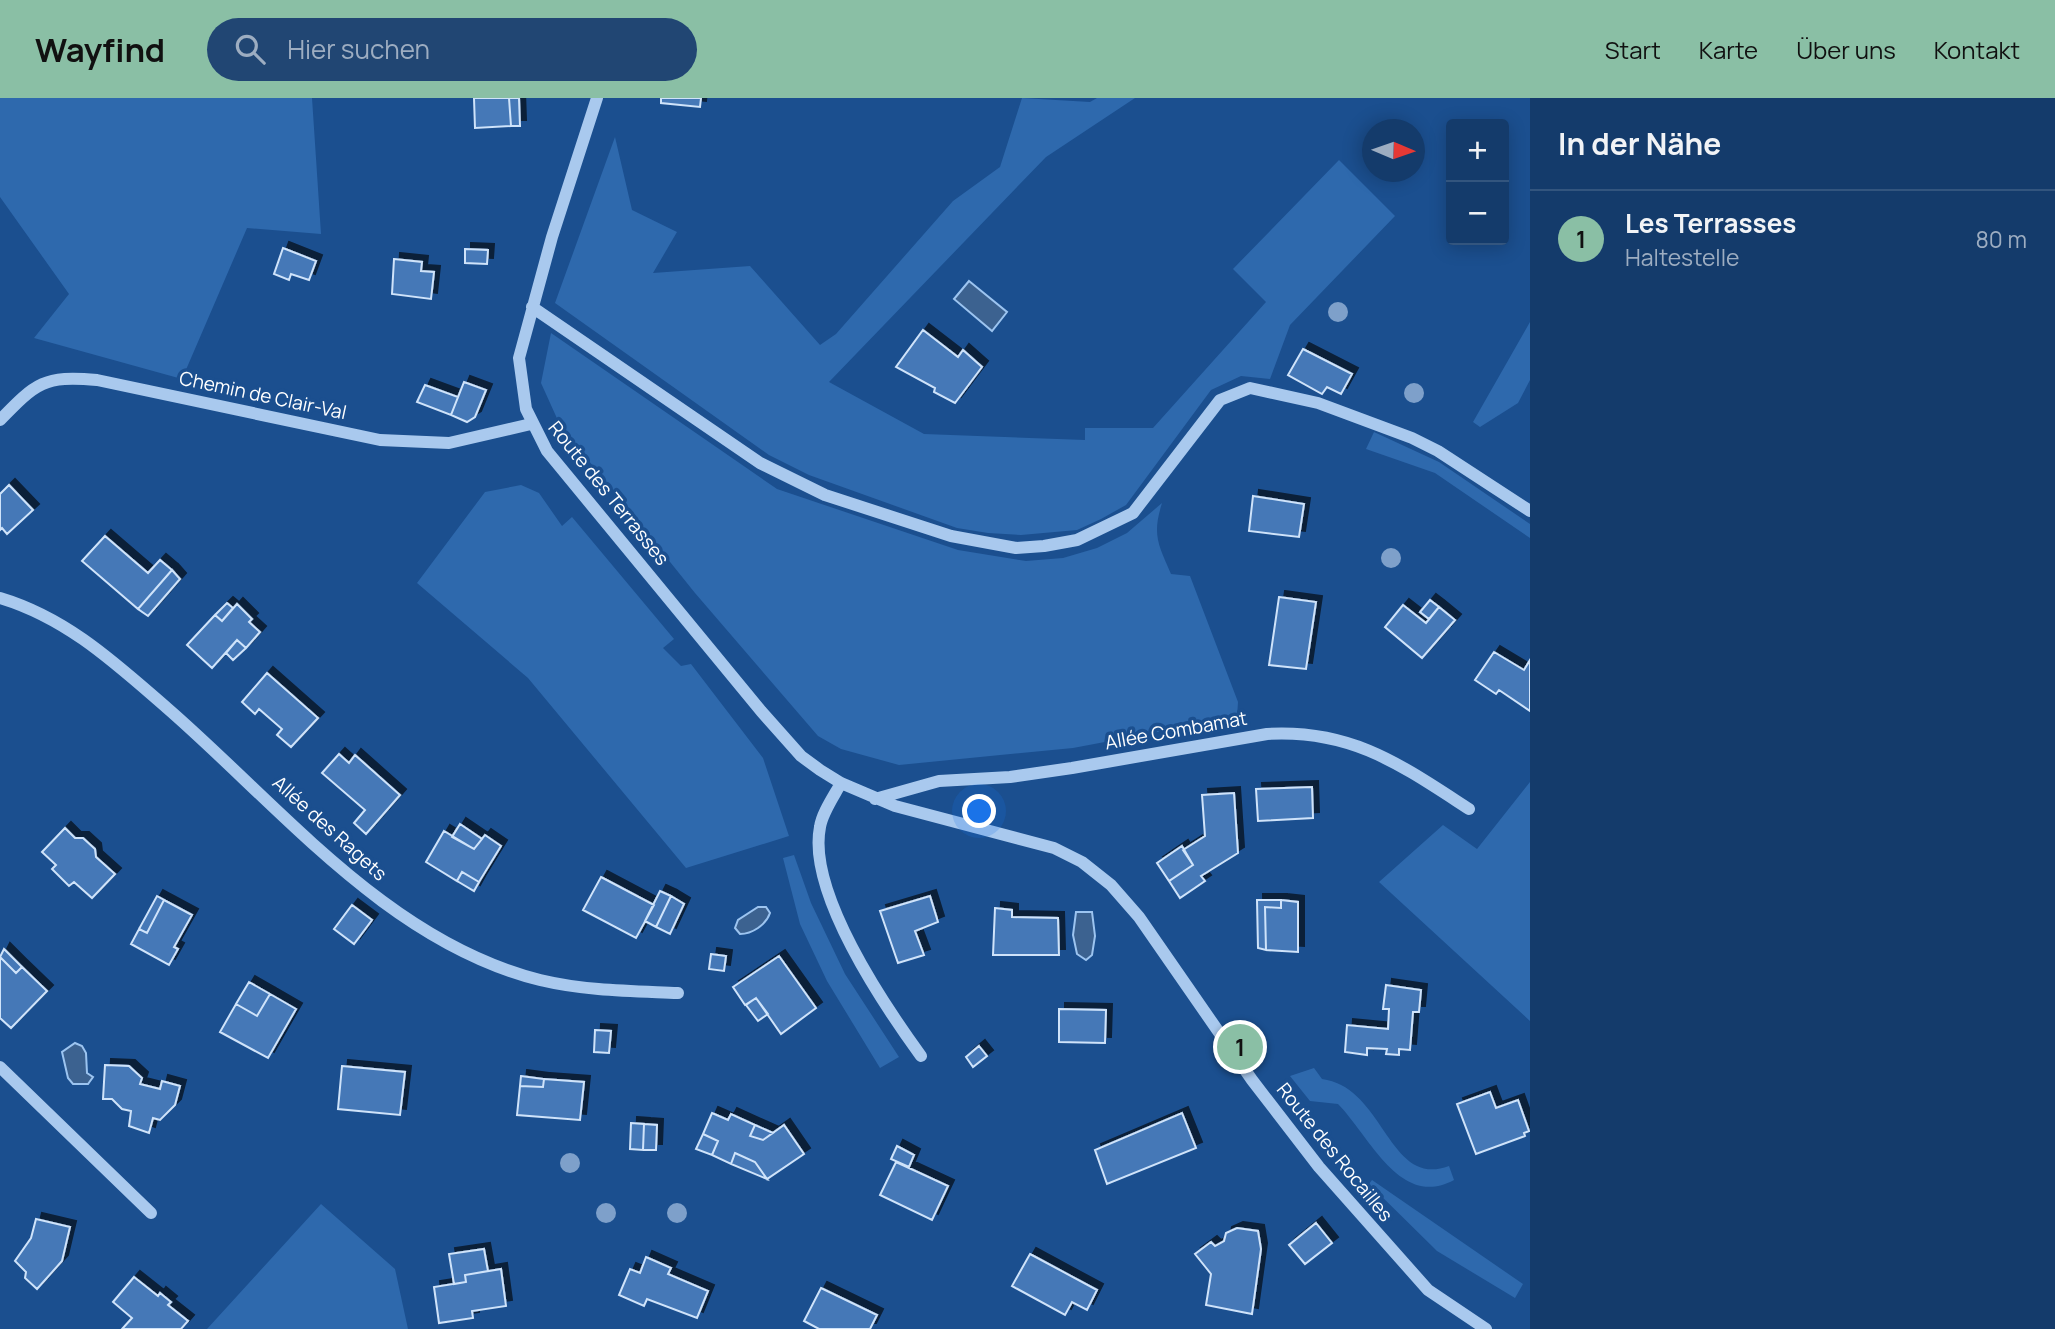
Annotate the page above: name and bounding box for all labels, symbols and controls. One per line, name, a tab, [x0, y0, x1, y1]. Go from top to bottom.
search box	[207, 18, 697, 81]
text: Wayfind	[35, 27, 165, 72]
icon: search	[231, 30, 269, 68]
text: Hier suchen	[287, 31, 430, 67]
text: Start	[1605, 33, 1661, 66]
text: Karte	[1699, 33, 1758, 66]
text: Über uns	[1796, 33, 1896, 66]
text: Kontakt	[1934, 33, 2020, 66]
north arrow	[1362, 119, 1425, 182]
map controls	[1446, 119, 1509, 245]
button: +	[1446, 119, 1509, 182]
text: In der Nähe	[1558, 123, 1721, 164]
button: −	[1446, 182, 1509, 245]
text: Les Terrasses	[1625, 205, 1796, 241]
text: 1	[1576, 223, 1586, 255]
text: 80 m	[1976, 223, 2027, 255]
text: Haltestelle	[1625, 241, 1740, 273]
street label: Chemin de Clair-Val	[177, 365, 349, 425]
street label: Route des Terrasses	[543, 415, 675, 571]
street label: Allée Combamat	[1103, 705, 1249, 755]
street label: Allée des Ragets	[267, 770, 393, 886]
your location	[962, 794, 996, 828]
pin: 1	[1217, 1021, 1263, 1073]
street label: Route des Rocailles	[1271, 1077, 1399, 1227]

